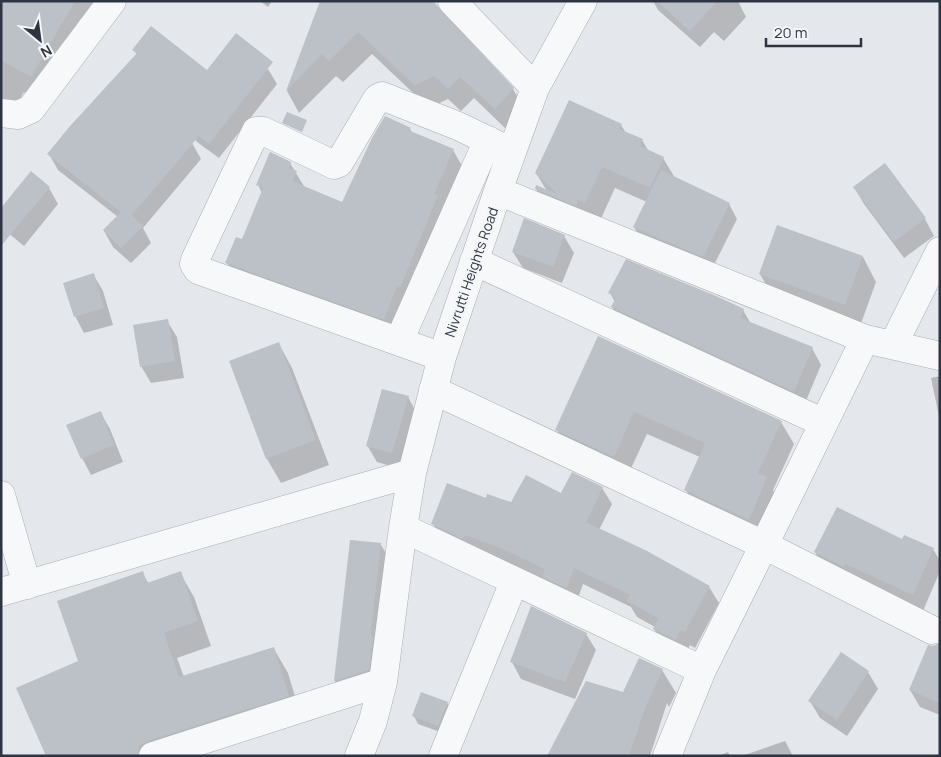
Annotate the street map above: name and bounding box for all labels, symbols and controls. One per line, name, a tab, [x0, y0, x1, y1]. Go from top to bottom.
north arrow	[15, 15, 65, 65]
scale bar	[766, 15, 861, 47]
text: 20 m	[774, 22, 807, 43]
text: N	[38, 41, 56, 63]
street label: Nivrutti Heights Road	[440, 204, 502, 340]

